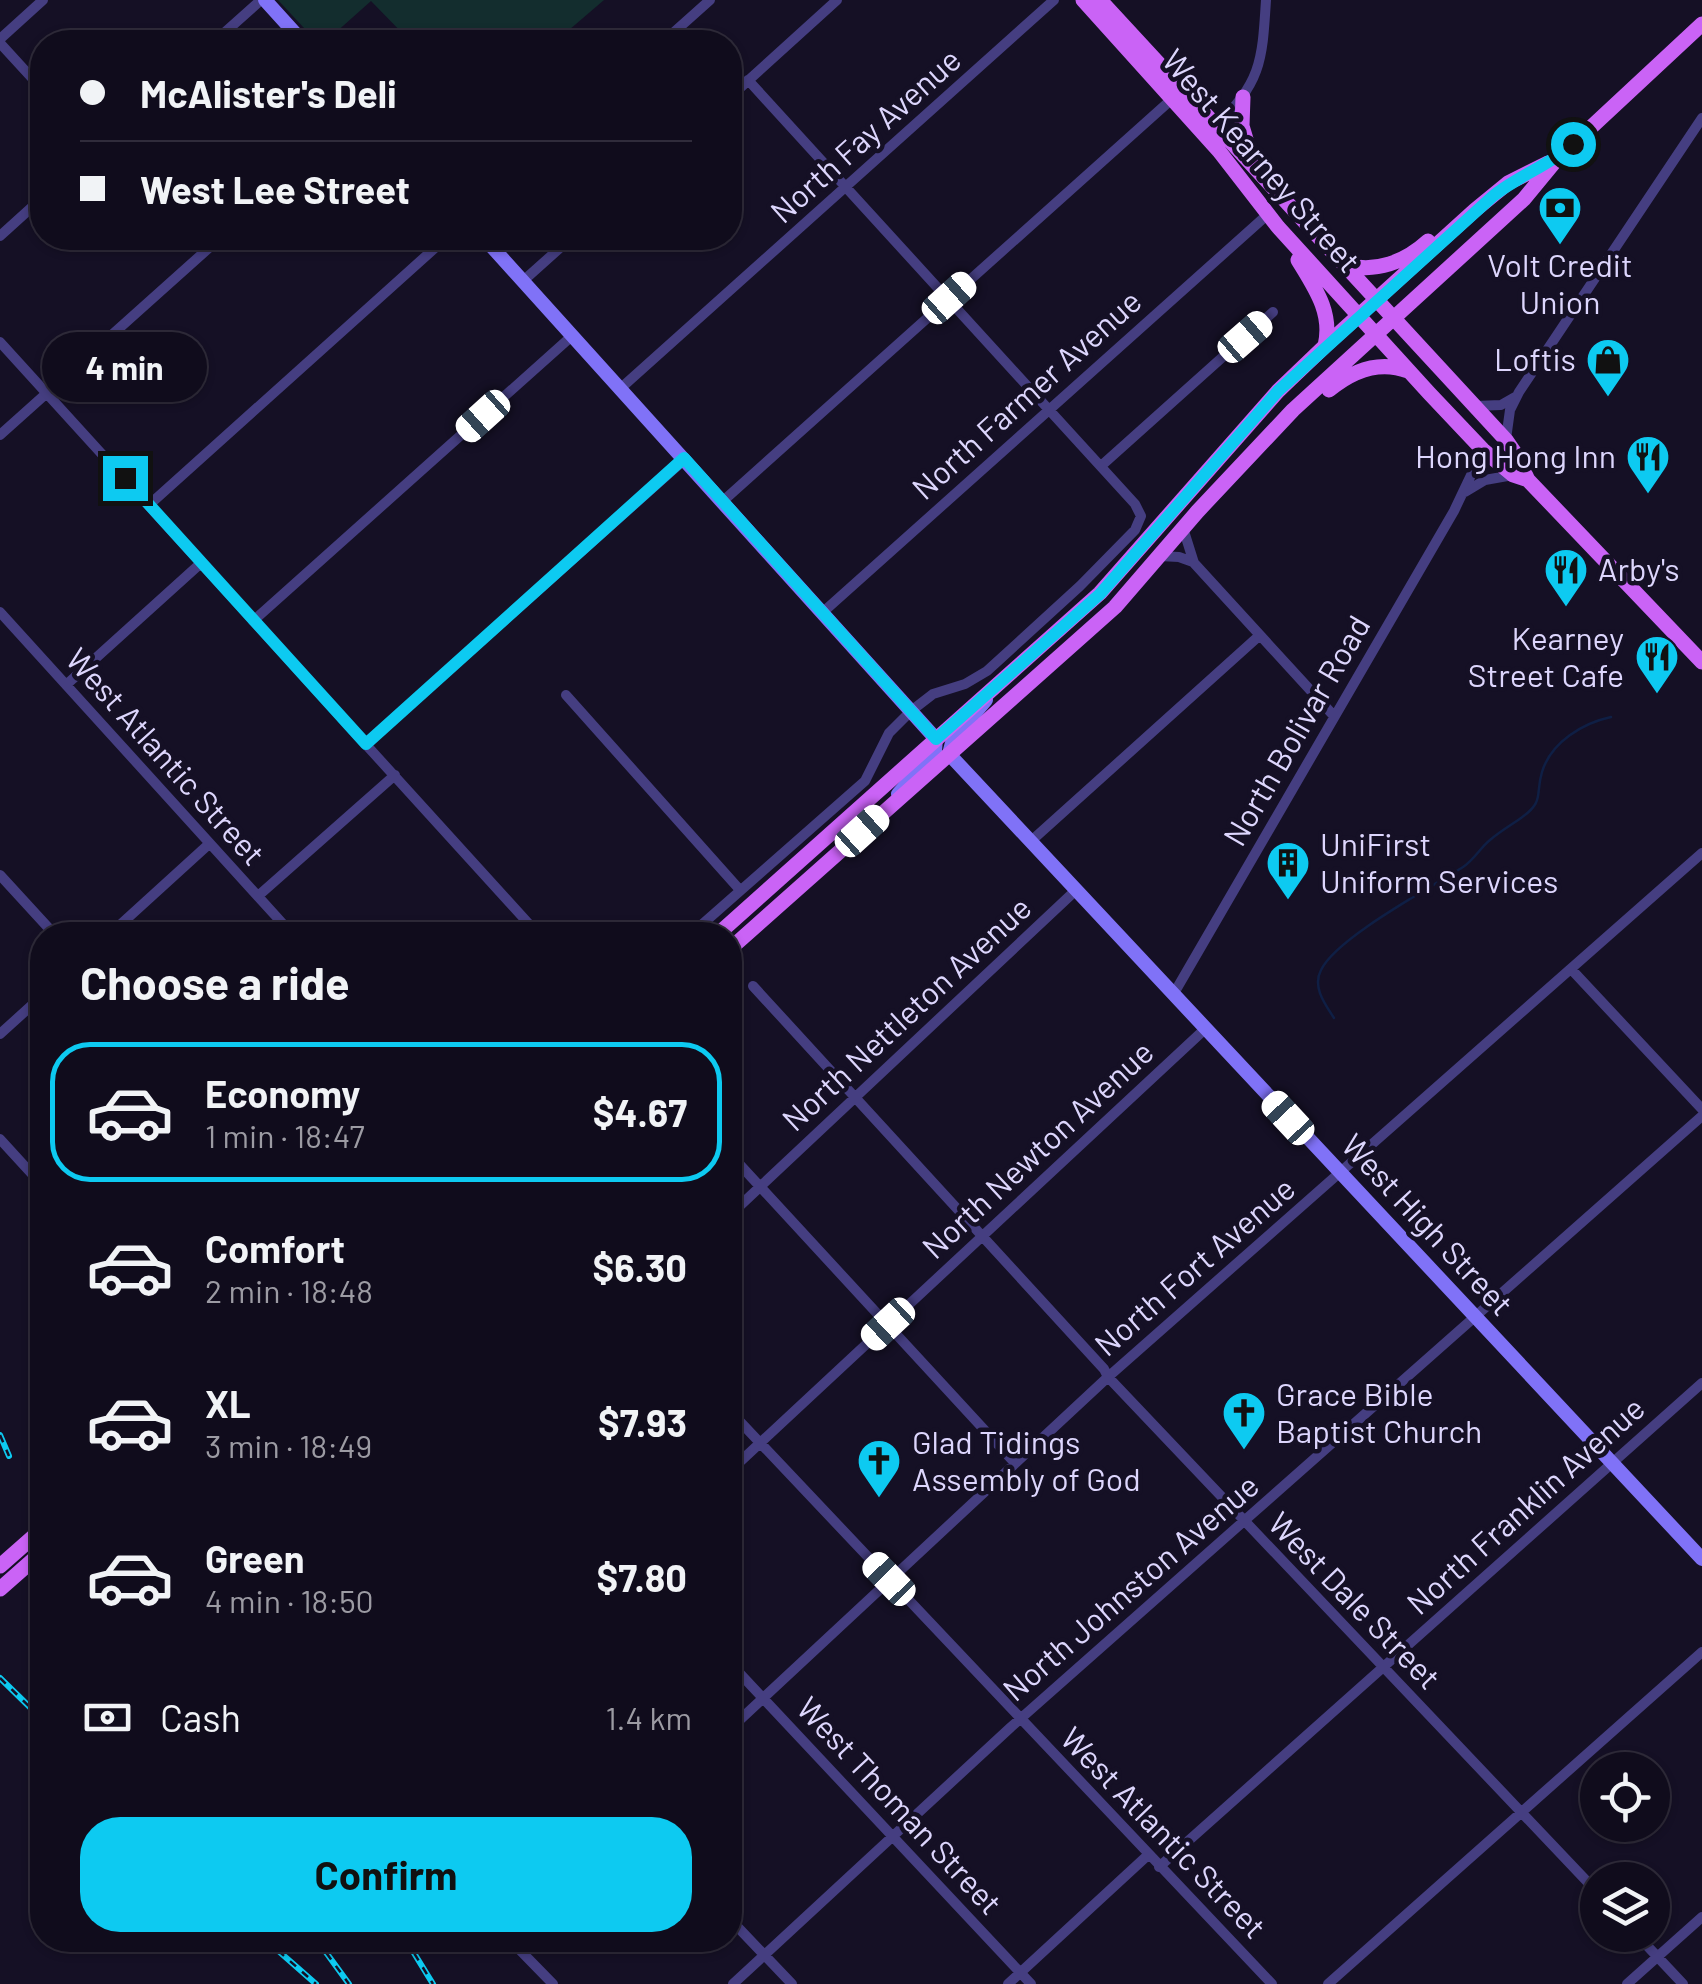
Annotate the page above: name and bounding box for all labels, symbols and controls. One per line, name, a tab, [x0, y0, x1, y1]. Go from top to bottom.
street label: North Fay Avenue	[762, 39, 968, 230]
street label: West Kearney Street	[1155, 40, 1370, 279]
text: McAlister's Deli	[140, 70, 397, 116]
route start	[1551, 122, 1596, 167]
text: West Lee Street	[140, 166, 410, 212]
bank icon: Volt Credit Union	[1537, 185, 1583, 246]
place label: Volt Credit Union	[1487, 245, 1633, 320]
car	[917, 267, 981, 329]
street label: North Farmer Avenue	[903, 281, 1148, 506]
car	[1213, 306, 1277, 368]
callout: 4 min	[42, 333, 208, 403]
shop icon: Loftis	[1585, 337, 1631, 398]
place label: Loftis	[1494, 339, 1576, 377]
text: 4 min	[85, 348, 164, 386]
car	[451, 385, 515, 447]
restaurant icon: Hong Hong Inn	[1625, 434, 1671, 495]
place label: Hong Hong Inn	[1415, 436, 1616, 474]
route end	[103, 456, 148, 501]
restaurant icon: Arby's	[1543, 547, 1589, 608]
place label: Arby's	[1598, 549, 1680, 587]
street label: North Bolivar Road	[1214, 608, 1377, 852]
place label: Kearney Street Cafe	[1468, 618, 1624, 693]
restaurant icon: Kearney Street Cafe	[1634, 634, 1680, 695]
street label: West Atlantic Street	[59, 639, 274, 872]
car	[830, 800, 894, 862]
place label: UniFirst Uniform Services	[1320, 824, 1558, 899]
building icon: UniFirst Uniform Services	[1265, 840, 1311, 901]
street label: North Nettleton Avenue	[773, 887, 1038, 1138]
text: Choose a ride	[80, 955, 350, 1009]
street label: North Newton Avenue	[913, 1032, 1160, 1265]
icon: car	[85, 1067, 175, 1157]
text: Economy	[205, 1070, 360, 1116]
car	[1257, 1086, 1319, 1150]
text: $4.67	[593, 1089, 687, 1135]
text: 1 min · 18:47	[205, 1116, 365, 1154]
street label: West High Street	[1335, 1125, 1522, 1322]
street label: North Fort Avenue	[1086, 1168, 1301, 1363]
icon: car	[85, 1222, 175, 1312]
text: Comfort	[205, 1225, 345, 1271]
text: $6.30	[592, 1244, 687, 1290]
text: 2 min · 18:48	[205, 1271, 373, 1309]
car	[856, 1293, 920, 1355]
place label: Grace Bible Baptist Church	[1276, 1374, 1482, 1449]
icon: car	[85, 1377, 175, 1467]
text: XL	[205, 1380, 251, 1426]
street label: North Franklin Avenue	[1398, 1388, 1651, 1621]
church icon: Grace Bible Baptist Church	[1221, 1390, 1267, 1451]
text: $7.93	[598, 1399, 687, 1445]
place label: Glad Tidings Assembly of God	[912, 1422, 1141, 1497]
text: 3 min · 18:49	[205, 1426, 372, 1464]
church icon: Glad Tidings Assembly of God	[856, 1438, 902, 1499]
street label: North Johnston Avenue	[994, 1465, 1265, 1708]
street label: West Dale Street	[1262, 1503, 1449, 1696]
icon: car	[85, 1532, 175, 1622]
text: Green	[205, 1535, 305, 1581]
car	[857, 1547, 921, 1611]
text: $7.80	[596, 1554, 687, 1600]
text: 4 min · 18:50	[205, 1581, 374, 1619]
street label: West Thoman Street	[790, 1688, 1011, 1921]
icon: cash	[80, 1690, 135, 1745]
text: Cash	[160, 1694, 241, 1740]
text: 1.4 km	[605, 1698, 692, 1736]
street label: West Atlantic Street	[1054, 1718, 1275, 1945]
map controls	[1580, 1752, 1670, 1952]
button: locate	[1580, 1752, 1670, 1842]
button: Confirm	[80, 1817, 692, 1932]
button: layers	[1580, 1862, 1670, 1952]

